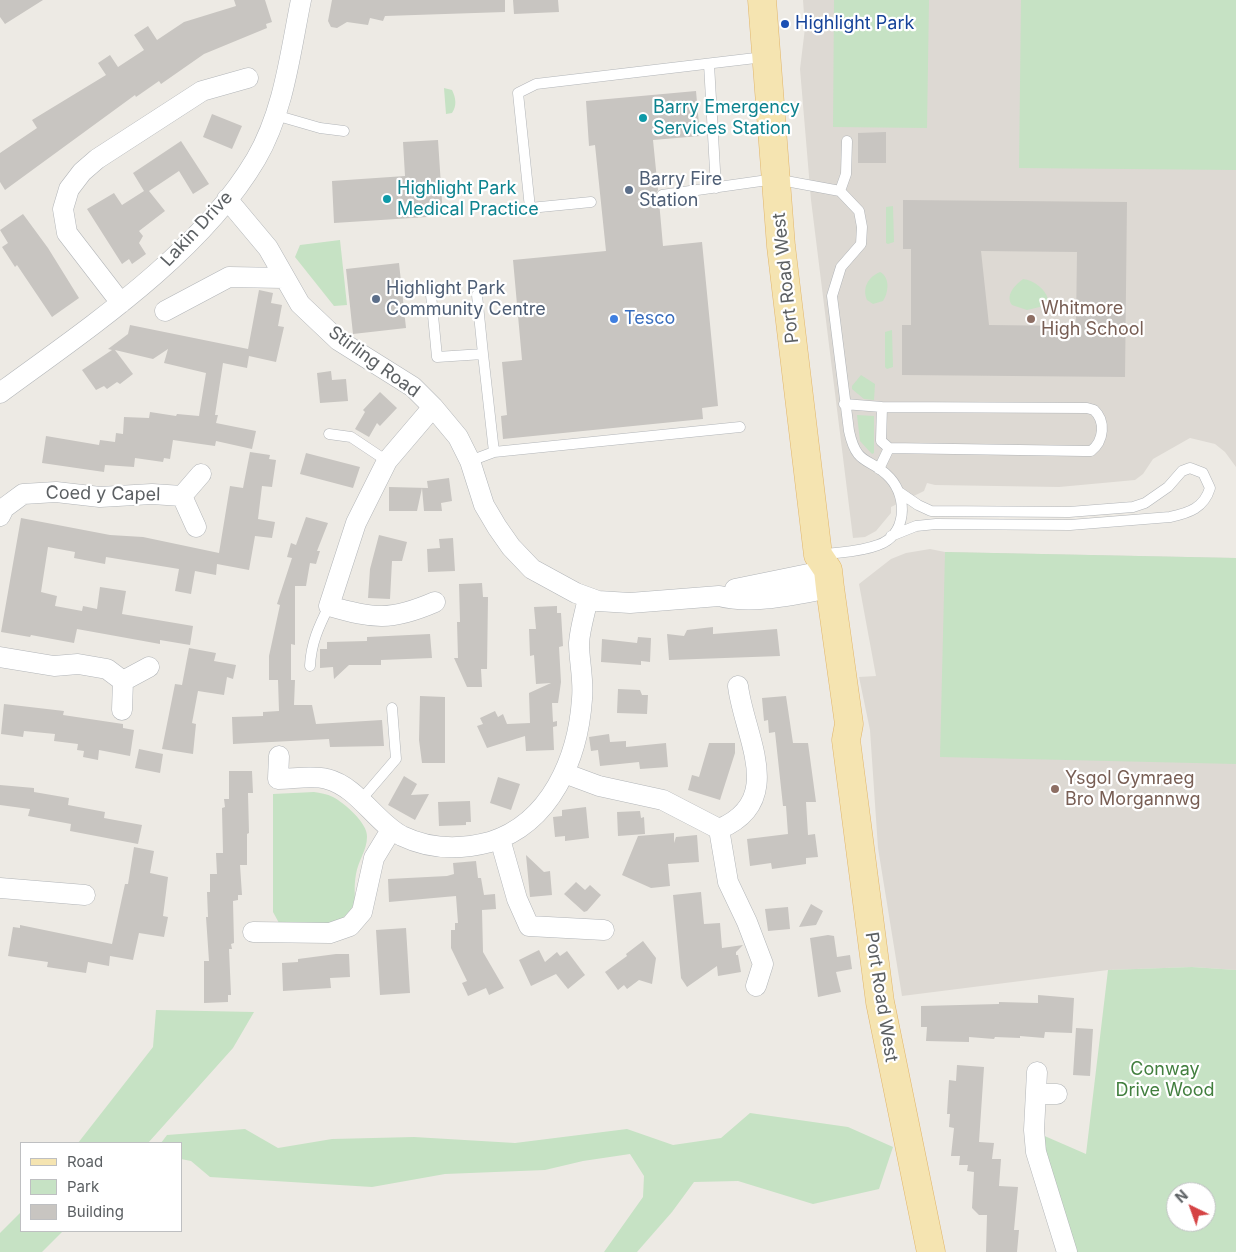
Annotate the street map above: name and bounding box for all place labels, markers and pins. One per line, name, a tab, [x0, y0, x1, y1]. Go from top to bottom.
place label: Highlight Park	[795, 13, 914, 35]
marker: Highlight Park	[779, 18, 791, 30]
place label: Barry Emergency Services Station	[653, 97, 800, 140]
marker: Barry Emergency Services Station	[637, 112, 649, 124]
place label: Barry Fire Station	[639, 169, 722, 212]
place label: Highlight Park Medical Practice	[397, 178, 539, 220]
marker: Barry Fire Station	[623, 184, 635, 196]
marker: Highlight Park Medical Practice	[381, 193, 393, 205]
place label: Highlight Park Community Centre	[386, 278, 546, 320]
marker: Highlight Park Community Centre	[370, 293, 382, 305]
place label: Whitmore High School	[1041, 298, 1144, 340]
place label: Tesco	[624, 308, 675, 330]
marker: Tesco	[608, 313, 620, 325]
marker: Whitmore High School	[1025, 313, 1037, 325]
place label: Ysgol Gymraeg Bro Morgannwg	[1065, 768, 1201, 811]
marker: Ysgol Gymraeg Bro Morgannwg	[1049, 783, 1061, 795]

